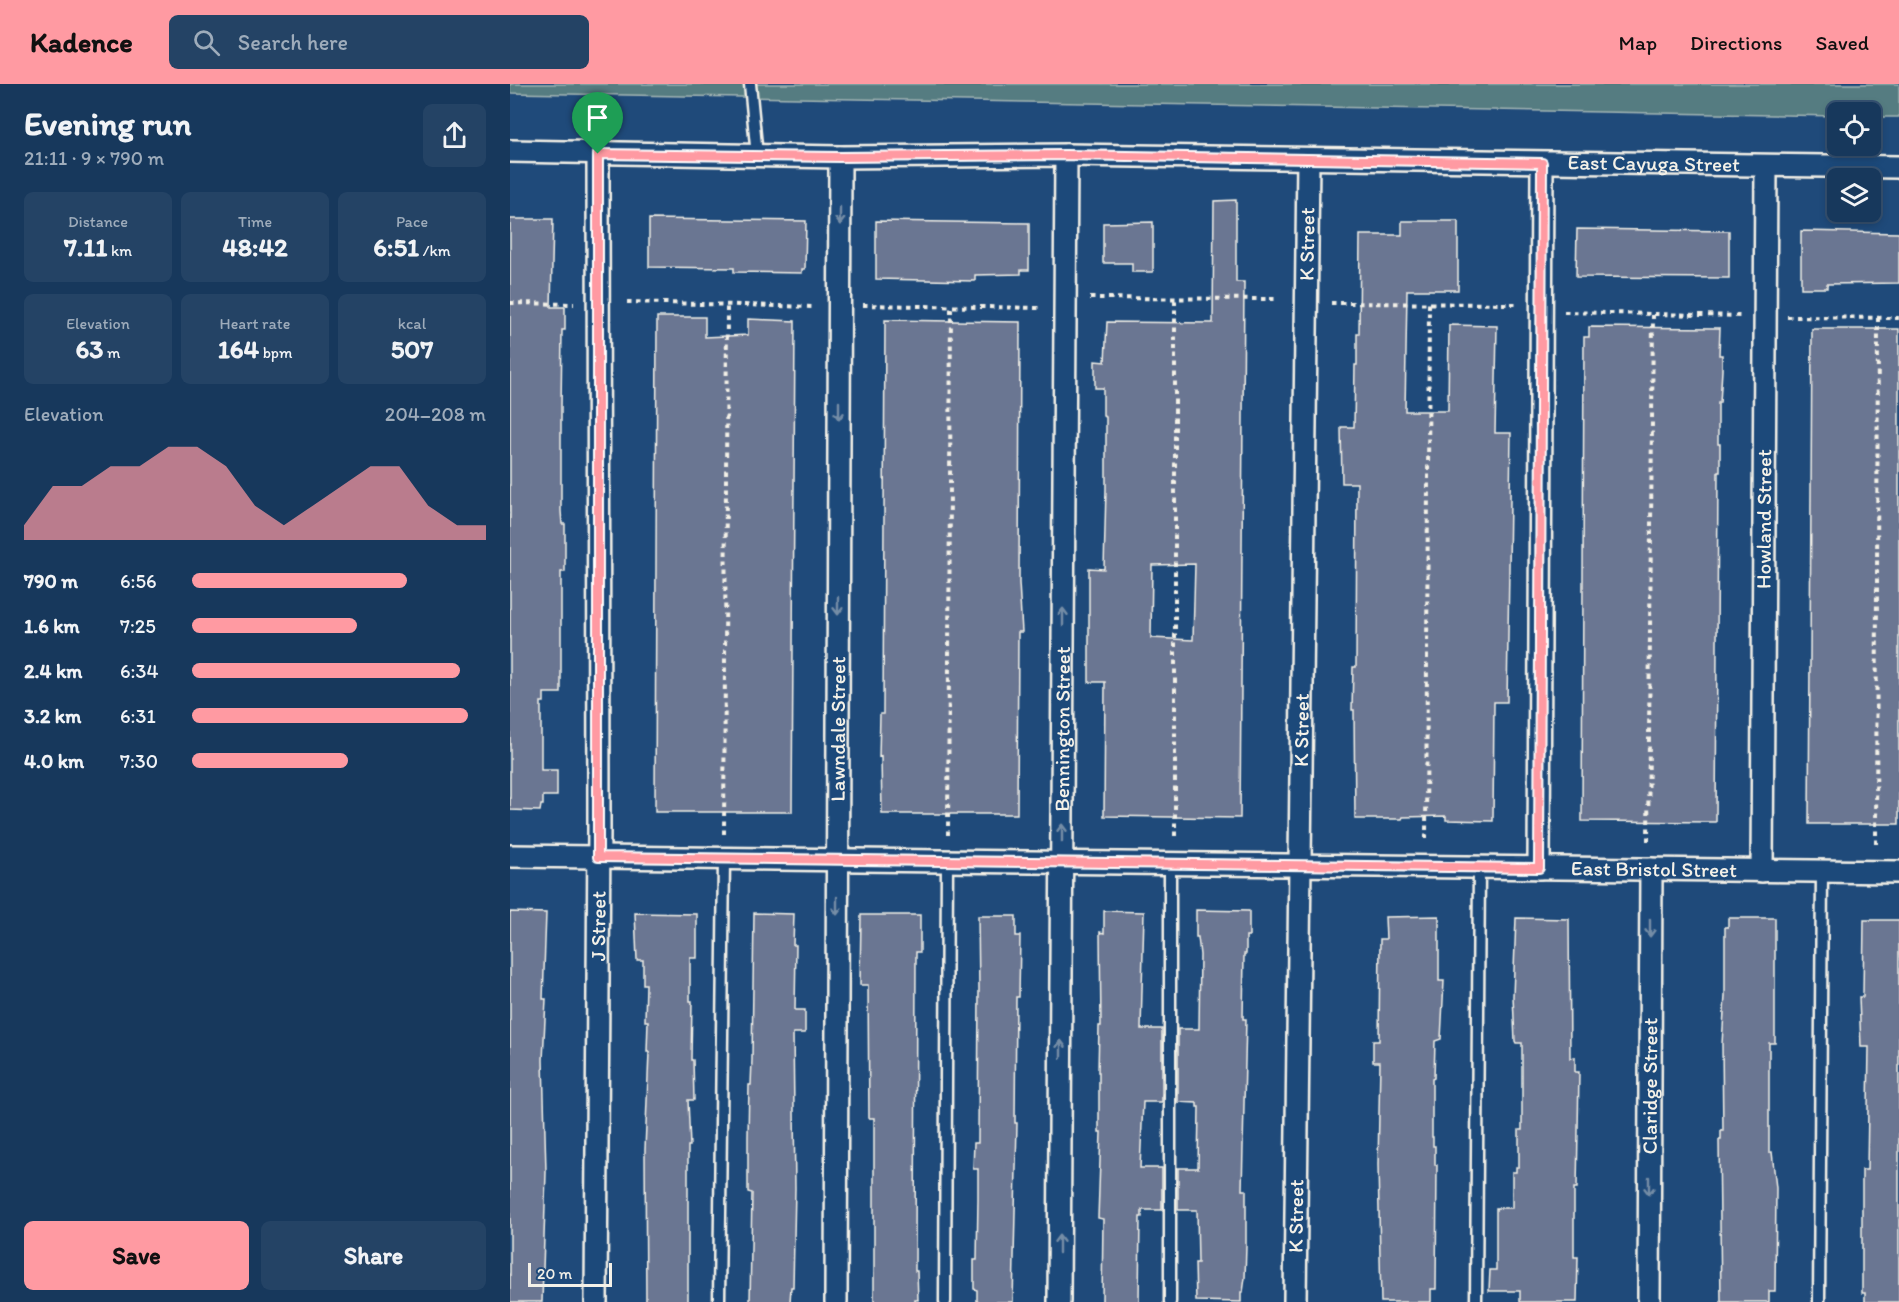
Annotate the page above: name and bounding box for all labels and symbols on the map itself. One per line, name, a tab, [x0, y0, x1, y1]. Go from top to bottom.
pin	[572, 92, 623, 154]
street label: East Cayuga Street	[1567, 149, 1740, 177]
one-way arrow	[834, 205, 846, 225]
street label: K Street	[1294, 207, 1319, 281]
one-way arrow	[833, 400, 845, 420]
street label: Howland Street	[1751, 449, 1776, 589]
one-way arrow	[832, 595, 844, 615]
one-way arrow	[1057, 607, 1069, 627]
street label: Bennington Street	[1049, 646, 1075, 812]
street label: Lawndale Street	[825, 656, 850, 802]
street label: K Street	[1288, 693, 1314, 767]
one-way arrow	[1056, 823, 1068, 843]
street label: East Bristol Street	[1571, 855, 1737, 882]
street label: J Street	[585, 891, 611, 961]
one-way arrow	[831, 895, 843, 915]
one-way arrow	[1645, 917, 1656, 937]
street label: Claridge Street	[1637, 1017, 1662, 1154]
one-way arrow	[1055, 1039, 1066, 1059]
one-way arrow	[1643, 1175, 1655, 1195]
street label: K Street	[1283, 1179, 1308, 1253]
one-way arrow	[1053, 1234, 1065, 1254]
scale bar	[528, 1260, 612, 1288]

